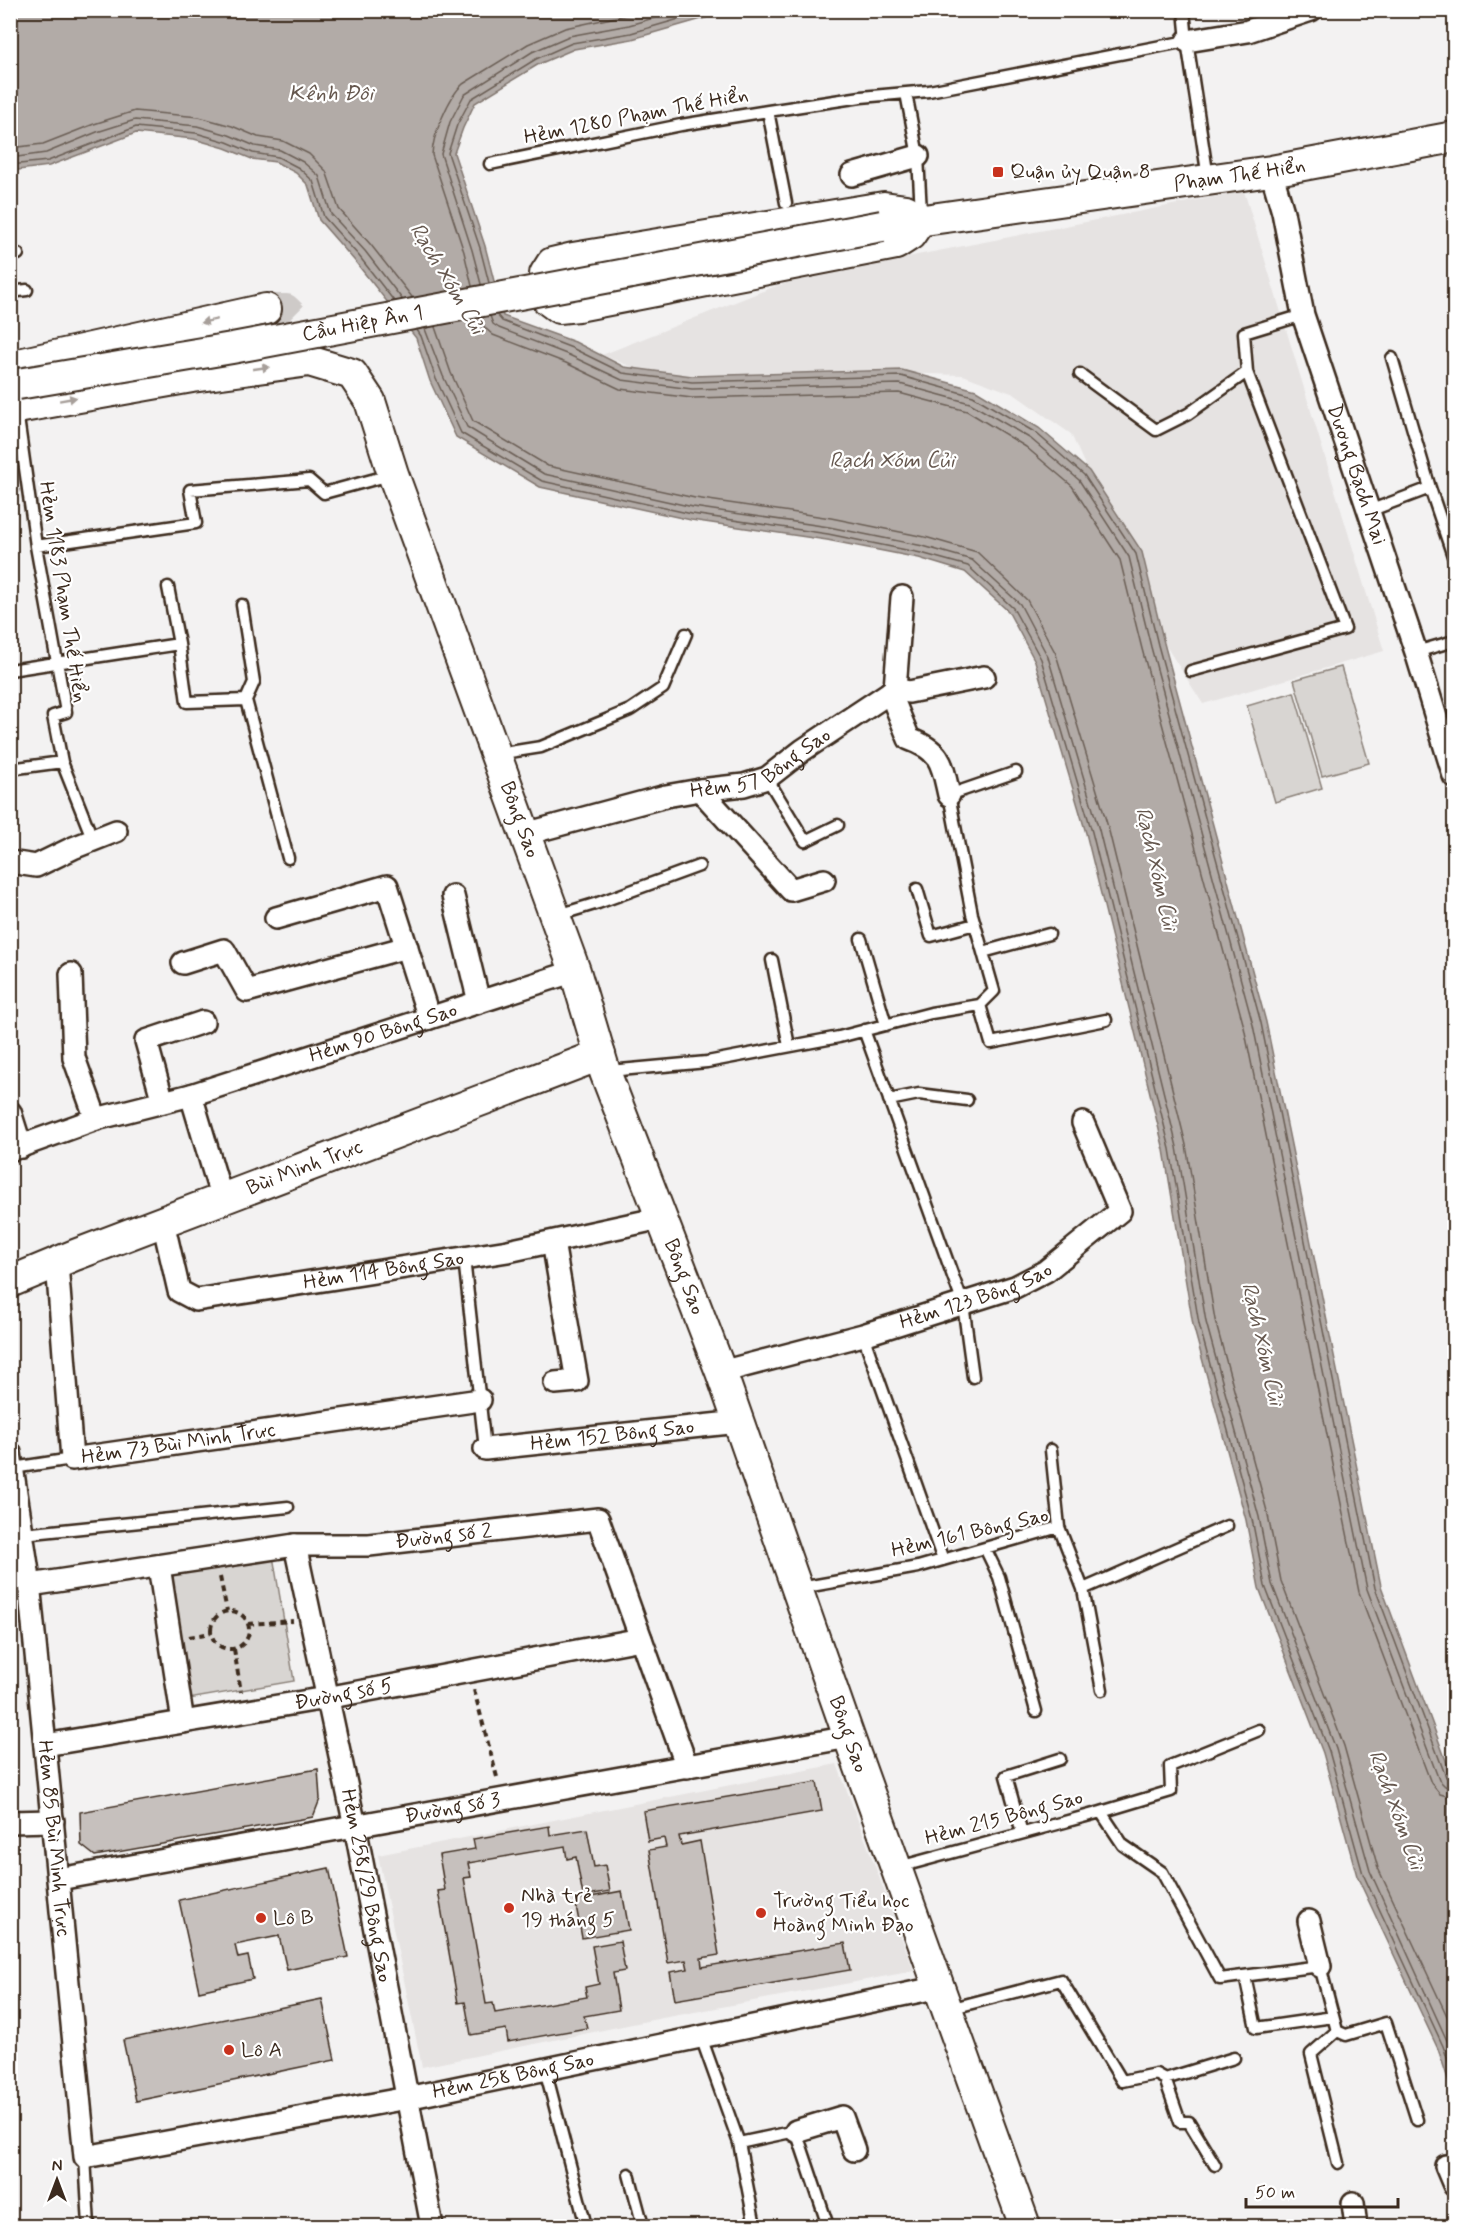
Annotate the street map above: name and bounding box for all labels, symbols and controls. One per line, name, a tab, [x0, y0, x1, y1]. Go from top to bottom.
water label: Kênh Đôi	[289, 80, 375, 108]
street label: Hẻm 1280 Phạm Thế Hiển	[521, 80, 751, 152]
street label: Phạm Thế Hiển	[1172, 151, 1308, 199]
place label: Quận ủy Quận 8	[1010, 158, 1151, 186]
marker: Quận ủy Quận 8	[991, 165, 1005, 179]
water label: Rạch Xóm Củi	[403, 218, 492, 342]
street label: Cầu Hiệp Ân 1	[300, 298, 425, 349]
one-way arrow	[199, 317, 218, 326]
one-way arrow	[251, 363, 270, 372]
one-way arrow	[59, 394, 78, 403]
street label: Dương Bạch Mai	[1320, 400, 1393, 549]
water label: Rạch Xóm Củi	[829, 447, 957, 475]
street label: Hẻm 1183 Phạm Thế Hiển	[32, 479, 94, 705]
street label: Hẻm 57 Bông Sao	[688, 721, 836, 806]
street label: Bông Sao	[493, 778, 546, 862]
water label: Rạch Xóm Củi	[1128, 805, 1184, 935]
street label: Hẻm 90 Bông Sao	[306, 996, 461, 1070]
street label: Bùi Minh Trực	[242, 1133, 367, 1202]
street label: Bông Sao	[657, 1235, 712, 1319]
street label: Hẻm 114 Bông Sao	[301, 1244, 466, 1297]
street label: Hẻm 123 Bông Sao	[896, 1257, 1059, 1337]
water label: Rạch Xóm Củi	[1234, 1280, 1290, 1410]
street label: Hẻm 152 Bông Sao	[529, 1413, 696, 1458]
street label: Hẻm 73 Bùi Minh Trực	[79, 1416, 277, 1472]
street label: Hẻm 161 Bông Sao	[889, 1501, 1052, 1567]
street label: Đường số 2	[394, 1517, 493, 1556]
street label: Đường số 5	[292, 1672, 395, 1717]
street label: Bông Sao	[822, 1692, 875, 1776]
street label: Hẻm 85 Bùi Minh Trực	[30, 1739, 77, 1938]
water label: Rạch Xóm Củi	[1361, 1746, 1431, 1876]
street label: Hẻm 215 Bông Sao	[922, 1783, 1087, 1854]
street label: Hẻm 258/29 Bông Sao	[333, 1786, 399, 1985]
street label: Đường số 3	[403, 1786, 503, 1831]
place label: Nhà trẻ 19 tháng 5	[521, 1882, 615, 1936]
place label: Trường Tiểu học Hoàng Minh Đạo	[773, 1887, 914, 1941]
marker: Nhà trẻ 19 tháng 5	[502, 1901, 516, 1915]
place label: Lô B	[273, 1904, 314, 1932]
marker: Trường Tiểu học Hoàng Minh Đạo	[754, 1906, 768, 1920]
marker: Lô B	[254, 1911, 268, 1925]
place label: Lô A	[241, 2036, 282, 2064]
marker: Lô A	[222, 2043, 236, 2057]
street label: Hẻm 258 Bông Sao	[430, 2045, 597, 2106]
north arrow	[27, 2150, 87, 2210]
text: N	[52, 2156, 62, 2177]
scale bar	[1246, 2171, 1398, 2209]
text: 50 m	[1255, 2181, 1295, 2205]

